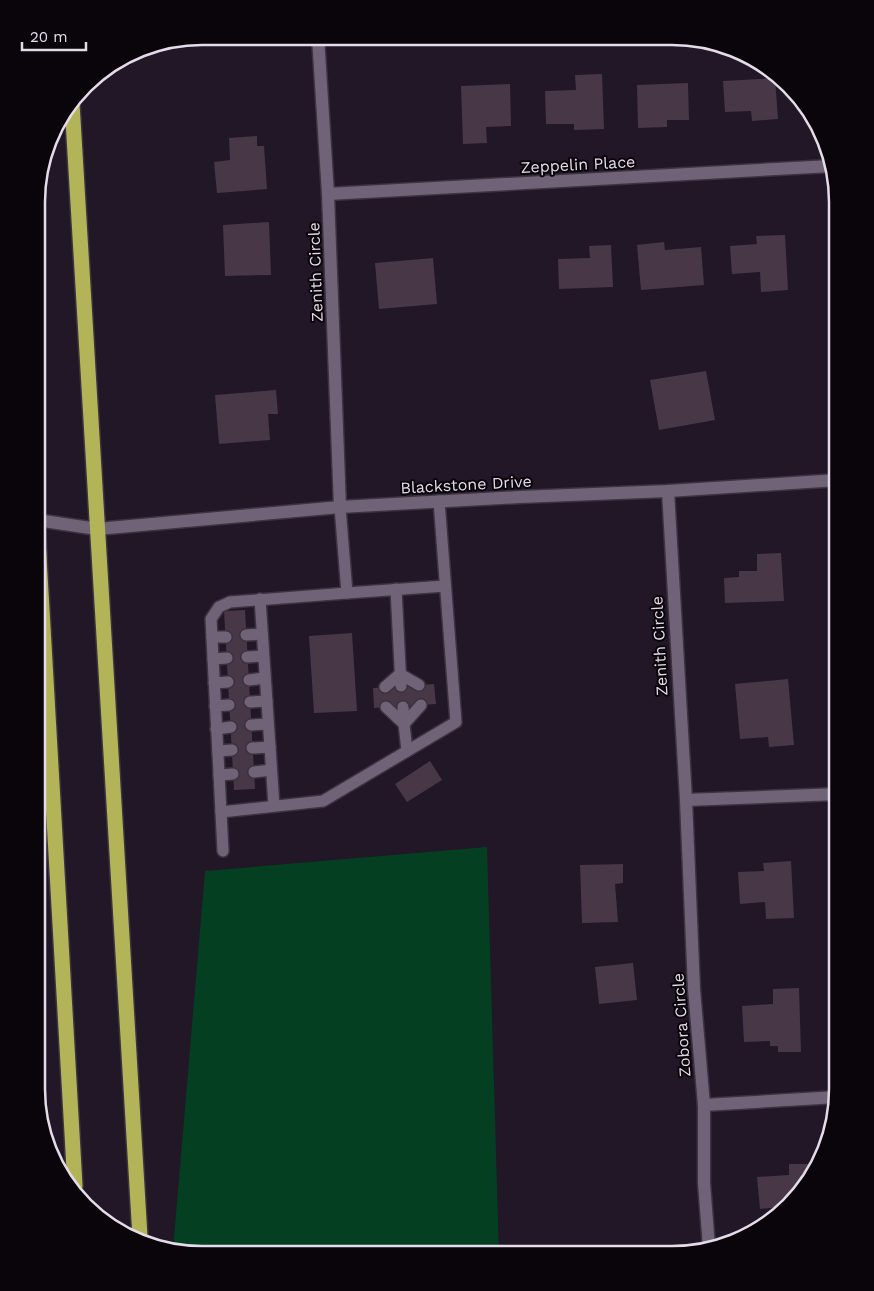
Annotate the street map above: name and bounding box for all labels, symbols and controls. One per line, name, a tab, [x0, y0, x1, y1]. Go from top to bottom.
scale bar	[22, 20, 86, 52]
text: 20 m	[30, 28, 68, 46]
street label: Zeppelin Place	[520, 152, 636, 177]
street label: Zenith Circle	[304, 222, 327, 322]
street label: Blackstone Drive	[400, 472, 532, 497]
street label: Zenith Circle	[647, 596, 672, 696]
street label: Zobora Circle	[668, 972, 695, 1077]

